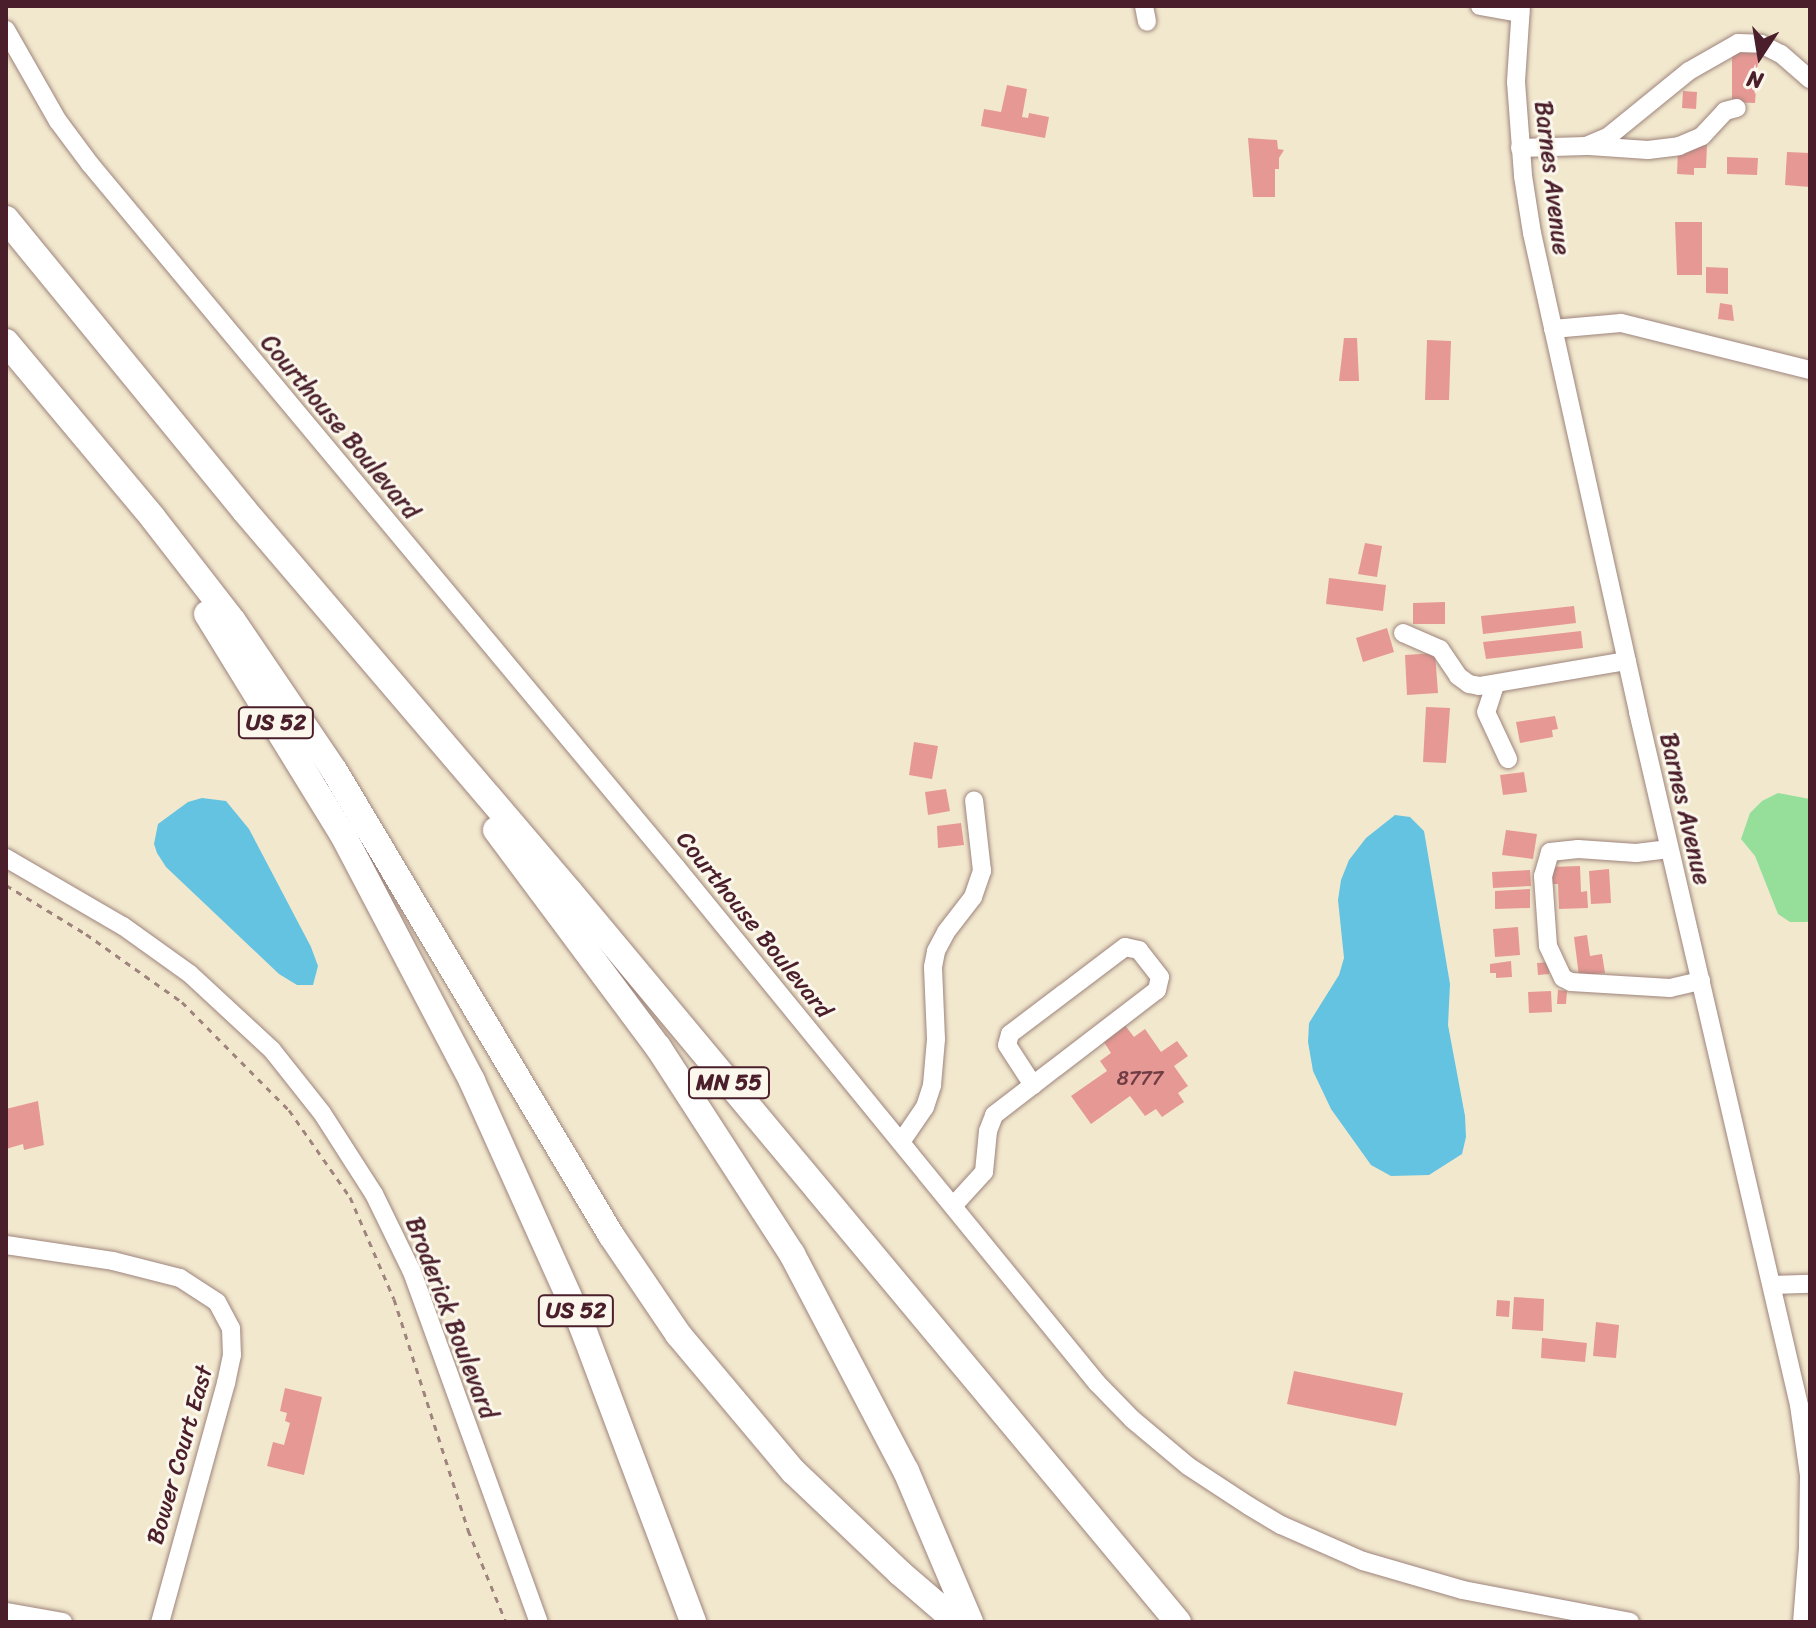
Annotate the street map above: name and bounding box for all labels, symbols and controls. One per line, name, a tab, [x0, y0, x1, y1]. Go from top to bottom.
north arrow	[1720, 16, 1800, 96]
text: N	[1743, 59, 1766, 101]
street label: Barnes Avenue	[1528, 99, 1576, 257]
street label: Courthouse Boulevard	[255, 329, 425, 525]
road number: US 52	[236, 705, 316, 741]
street label: Barnes Avenue	[1654, 730, 1716, 888]
street label: Courthouse Boulevard	[670, 826, 838, 1024]
road number: MN 55	[687, 1065, 771, 1101]
house number: 8777	[1117, 1066, 1163, 1090]
street label: Broderick Boulevard	[399, 1213, 503, 1423]
road number: US 52	[536, 1293, 616, 1329]
street label: Bower Court East	[141, 1362, 219, 1548]

